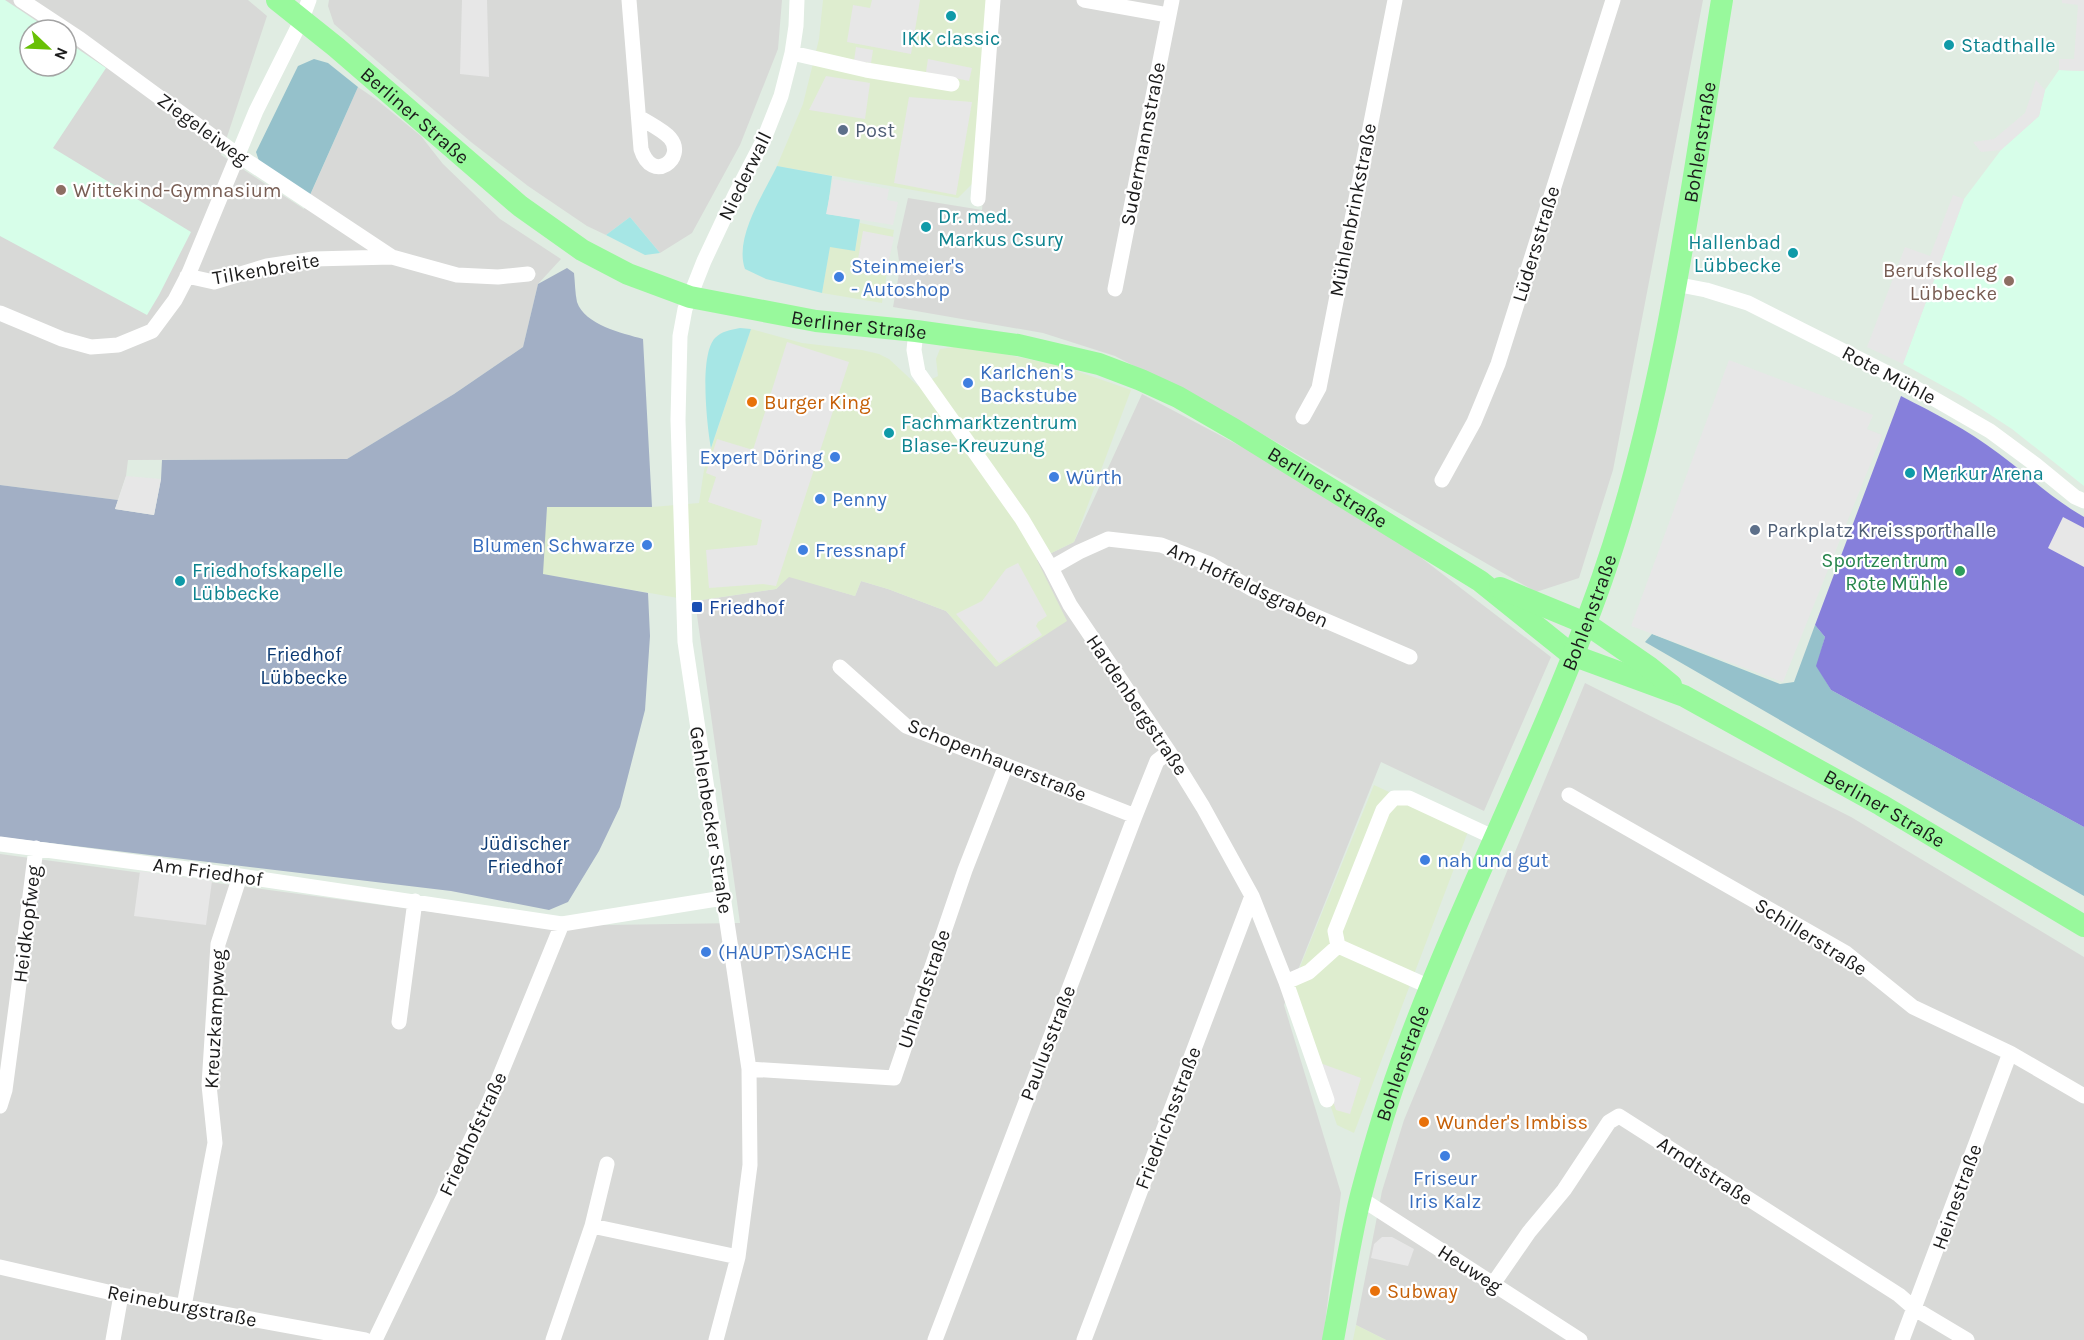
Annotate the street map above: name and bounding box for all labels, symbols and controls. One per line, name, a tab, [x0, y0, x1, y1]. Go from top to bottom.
marker: IKK classic	[944, 9, 958, 23]
north arrow	[18, 18, 78, 78]
place label: IKK classic	[902, 27, 1000, 50]
place label: Stadthalle	[1961, 34, 2056, 57]
marker: Stadthalle	[1942, 38, 1956, 52]
text: N	[50, 45, 72, 63]
street label: Sudermannstraße	[1116, 60, 1170, 228]
street label: Berliner Straße	[356, 62, 474, 169]
street label: Bohlenstraße	[1678, 80, 1720, 204]
street label: Ziegeleiweg	[153, 88, 253, 170]
place label: Post	[855, 119, 896, 142]
street label: Mühlenbrinkstraße	[1325, 121, 1381, 299]
marker: Post	[836, 123, 850, 137]
street label: Niederwall	[714, 128, 776, 224]
place label: Wittekind-Gymnasium	[73, 179, 282, 202]
marker: Wittekind-Gymnasium	[54, 183, 68, 197]
street label: Lüdersstraße	[1507, 183, 1565, 305]
place label: Dr. med. Markus Csury	[938, 205, 1063, 251]
marker: Dr. med. Markus Csury	[919, 220, 933, 234]
place label: Hallenbad Lübbecke	[1688, 231, 1781, 277]
marker: Hallenbad Lübbecke	[1786, 246, 1800, 260]
street label: Tilkenbreite	[211, 248, 321, 290]
place label: Steinmeier's - Autoshop	[851, 255, 965, 301]
place label: Berufskolleg Lübbecke	[1883, 259, 1997, 305]
marker: Steinmeier's - Autoshop	[832, 270, 846, 284]
marker: Berufskolleg Lübbecke	[2002, 274, 2016, 288]
street label: Berliner Straße	[789, 305, 928, 344]
street label: Rote Mühle	[1838, 341, 1940, 409]
place label: Karlchen's Backstube	[980, 361, 1077, 407]
marker: Karlchen's Backstube	[961, 376, 975, 390]
place label: Burger King	[764, 391, 870, 414]
marker: Burger King	[745, 395, 759, 409]
place label: Fachmarktzentrum Blase-Kreuzung	[901, 411, 1078, 457]
marker: Fachmarktzentrum Blase-Kreuzung	[882, 426, 896, 440]
street label: Berliner Straße	[1264, 442, 1392, 533]
place label: Expert Döring	[699, 446, 823, 469]
marker: Expert Döring	[828, 450, 842, 464]
place label: Merkur Arena	[1922, 462, 2044, 485]
place label: Würth	[1066, 466, 1122, 489]
marker: Merkur Arena	[1903, 466, 1917, 480]
marker: Würth	[1047, 470, 1061, 484]
place label: Penny	[832, 488, 887, 511]
marker: Penny	[813, 492, 827, 506]
place label: Parkplatz Kreissporthalle	[1767, 519, 1996, 542]
marker: Parkplatz Kreissporthalle	[1748, 523, 1762, 537]
place label: Blumen Schwarze	[472, 534, 635, 557]
marker: Blumen Schwarze	[640, 538, 654, 552]
street label: Am Hoffeldsgraben	[1164, 538, 1332, 632]
place label: Fressnapf	[815, 539, 906, 562]
marker: Fressnapf	[796, 543, 810, 557]
place label: Sportzentrum Rote Mühle	[1821, 549, 1948, 595]
street label: Bohlenstraße	[1557, 551, 1621, 674]
place label: Friedhofskapelle Lübbecke	[192, 559, 343, 605]
marker: Sportzentrum Rote Mühle	[1953, 564, 1967, 578]
marker: Friedhofskapelle Lübbecke	[173, 574, 187, 588]
place label: Friedhof	[709, 596, 785, 619]
marker: Friedhof	[690, 600, 704, 614]
street label: Hardenbergstraße	[1081, 630, 1193, 780]
park label: Friedhof Lübbecke	[260, 643, 348, 689]
street label: Schopenhauerstraße	[904, 714, 1090, 806]
street label: Gehlenbecker Straße	[685, 725, 737, 915]
street label: Berliner Straße	[1820, 764, 1949, 852]
park label: Jüdischer Friedhof	[481, 832, 570, 878]
place label: nah und gut	[1437, 849, 1549, 872]
street label: Am Friedhof	[152, 853, 265, 891]
marker: nah und gut	[1418, 853, 1432, 867]
street label: Heidkopfweg	[8, 864, 46, 984]
street label: Schillerstraße	[1751, 893, 1871, 981]
street label: Uhlandstraße	[893, 926, 955, 1052]
place label: (HAUPT)SACHE	[718, 941, 852, 964]
marker: (HAUPT)SACHE	[699, 945, 713, 959]
street label: Kreuzkampweg	[200, 949, 230, 1089]
street label: Paulusstraße	[1016, 982, 1080, 1104]
street label: Bohlenstraße	[1371, 1001, 1434, 1124]
street label: Friedrichsstraße	[1130, 1044, 1206, 1192]
street label: Friedhofstraße	[434, 1068, 512, 1200]
place label: Wunder's Imbiss	[1436, 1111, 1588, 1134]
marker: Wunder's Imbiss	[1417, 1115, 1431, 1129]
street label: Arndtstraße	[1653, 1132, 1757, 1210]
street label: Heinestraße	[1927, 1141, 1987, 1253]
marker: Friseur Iris Kalz	[1438, 1149, 1452, 1163]
place label: Friseur Iris Kalz	[1409, 1167, 1481, 1213]
street label: Heuweg	[1434, 1240, 1506, 1298]
street label: Reineburgstraße	[105, 1280, 259, 1332]
place label: Subway	[1387, 1280, 1458, 1303]
marker: Subway	[1368, 1284, 1382, 1298]

